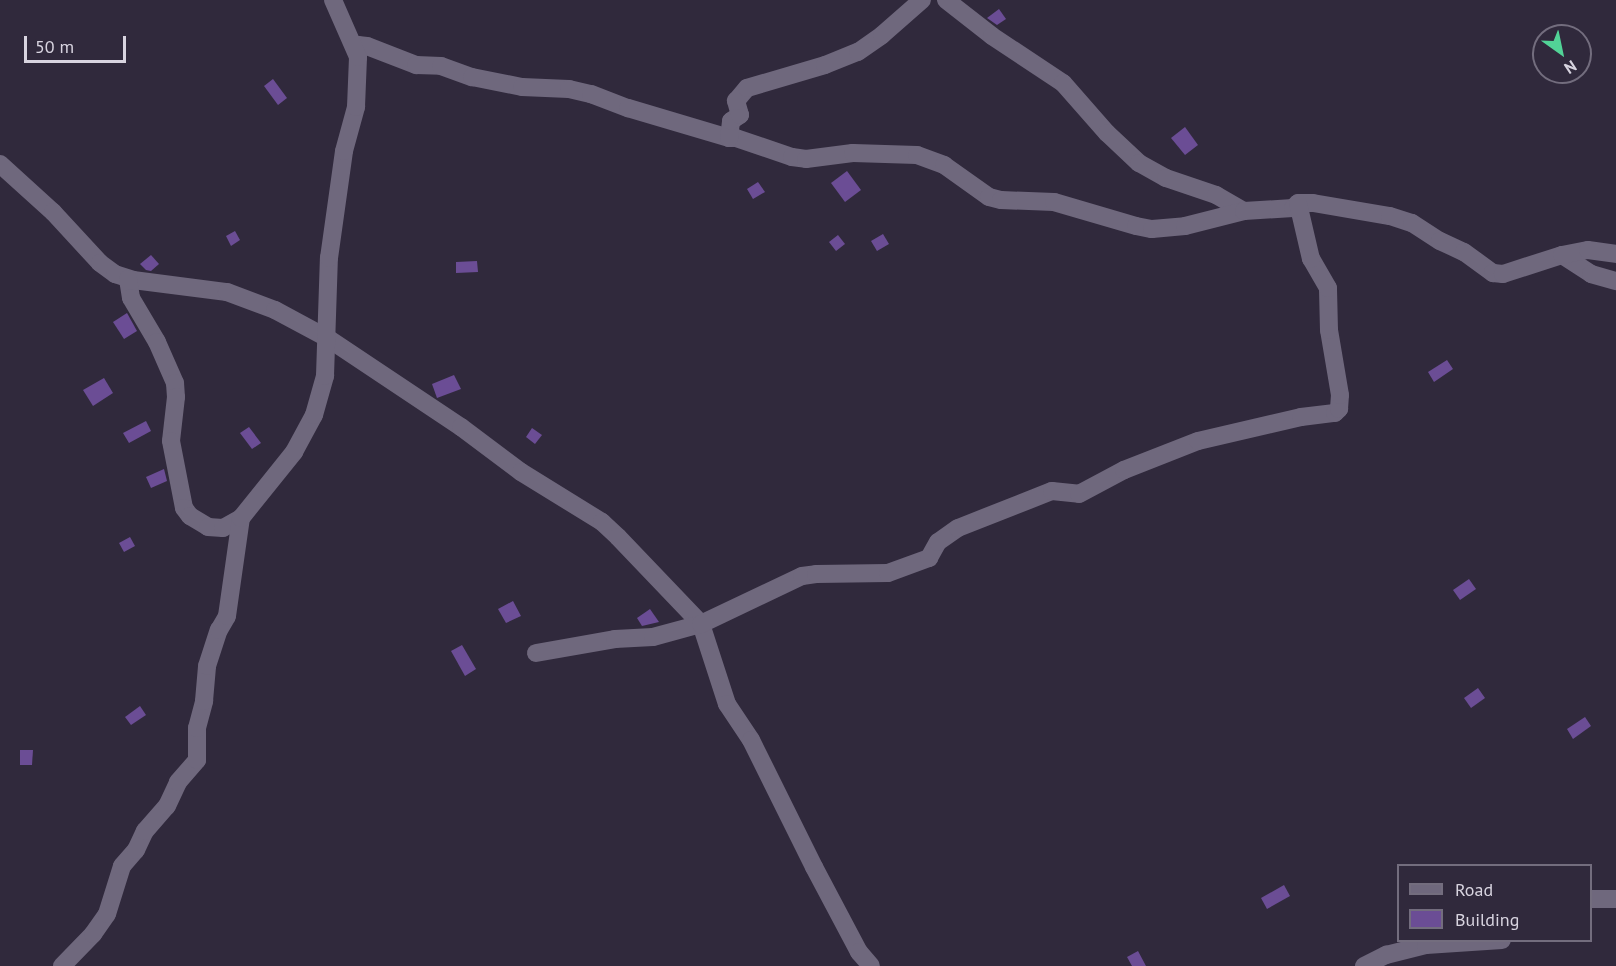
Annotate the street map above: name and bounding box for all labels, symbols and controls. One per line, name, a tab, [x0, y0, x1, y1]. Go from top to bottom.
scale bar	[27, 24, 129, 62]
north arrow	[1532, 24, 1592, 84]
text: 50 m	[35, 35, 74, 58]
text: N	[1561, 56, 1581, 79]
legend	[1397, 864, 1592, 942]
text: Road	[1455, 878, 1493, 901]
text: Building	[1455, 908, 1519, 931]

